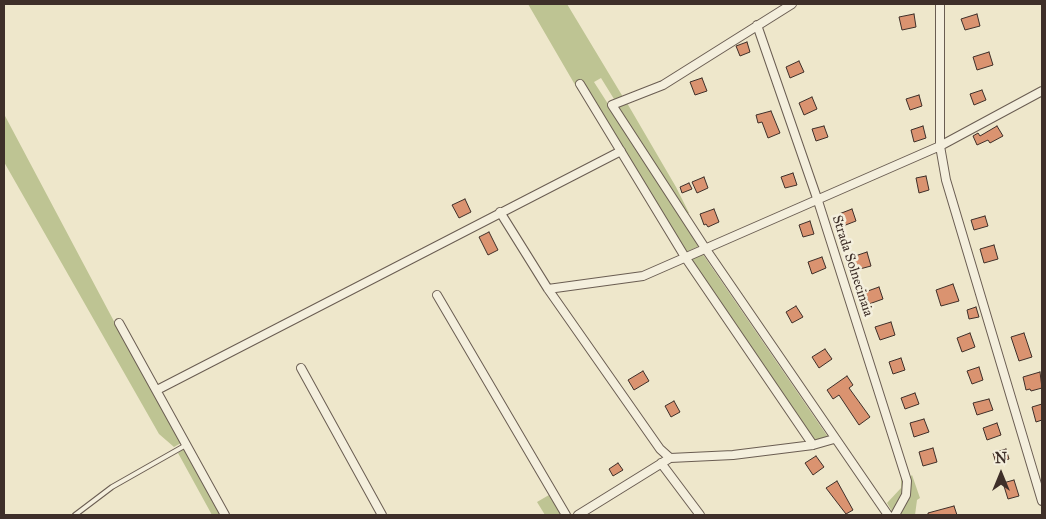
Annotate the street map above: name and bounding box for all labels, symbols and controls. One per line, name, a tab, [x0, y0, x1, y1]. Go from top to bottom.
street label: Strada Solnecinaia	[828, 213, 876, 319]
north arrow	[976, 449, 1026, 499]
text: N	[995, 450, 1007, 467]

